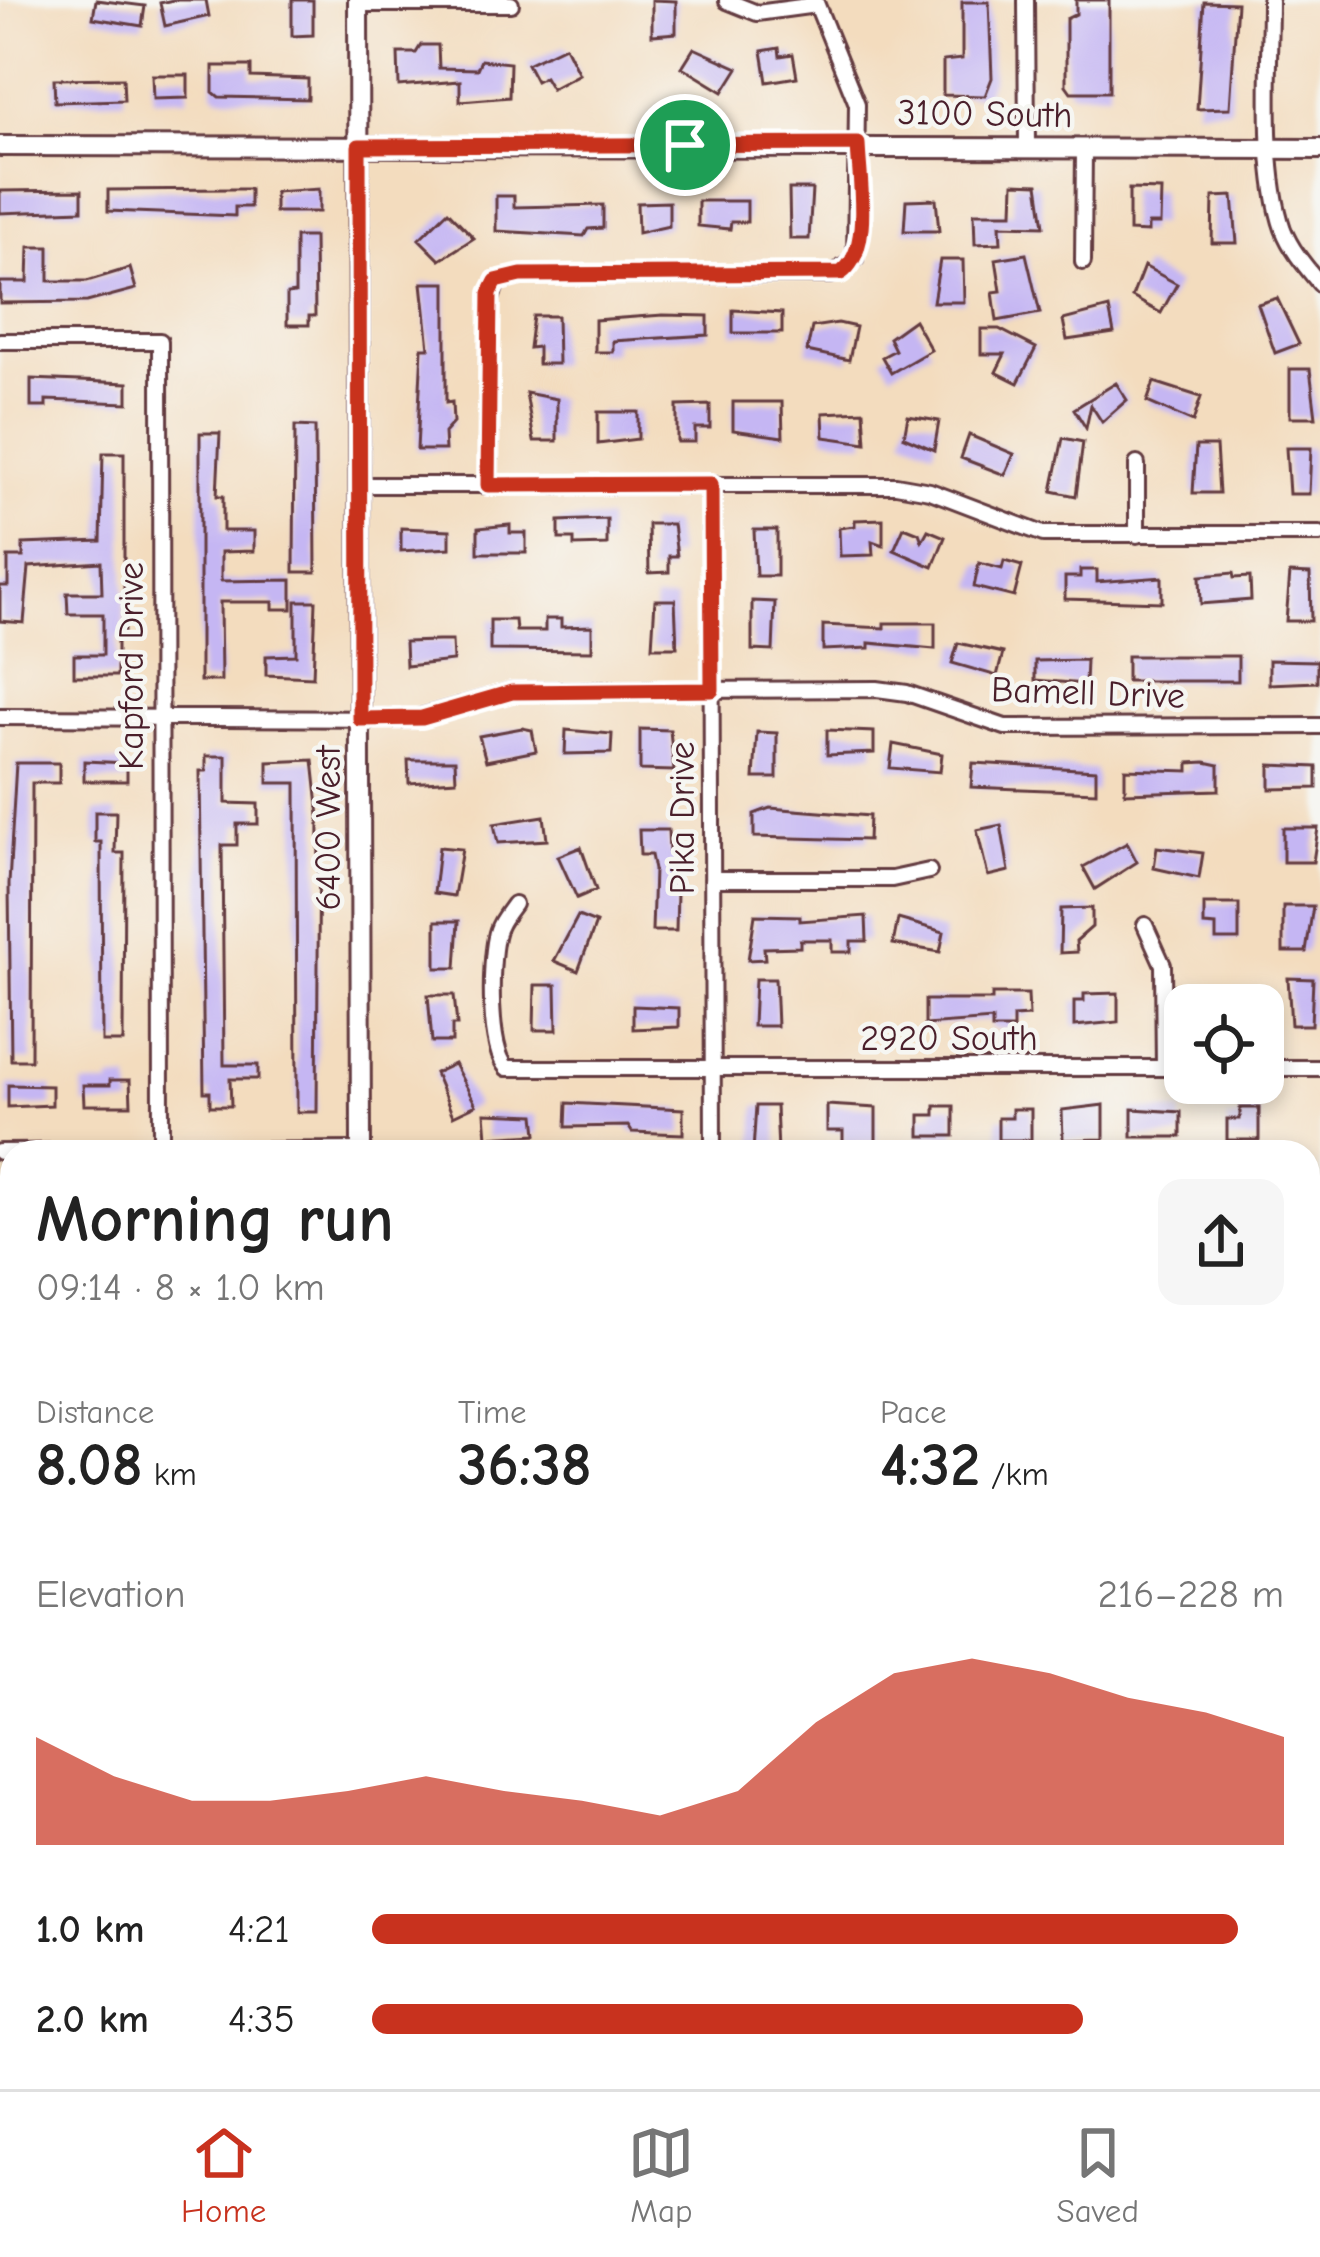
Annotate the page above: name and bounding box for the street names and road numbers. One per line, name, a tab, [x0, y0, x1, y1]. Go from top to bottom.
street label: 3100 South	[897, 92, 1073, 136]
street label: Kapford Drive	[111, 562, 152, 770]
street label: Bamell Drive	[990, 669, 1186, 717]
street label: Pika Drive	[662, 741, 703, 895]
street label: 6400 West	[308, 744, 349, 910]
street label: 2920 South	[860, 1018, 1038, 1059]

